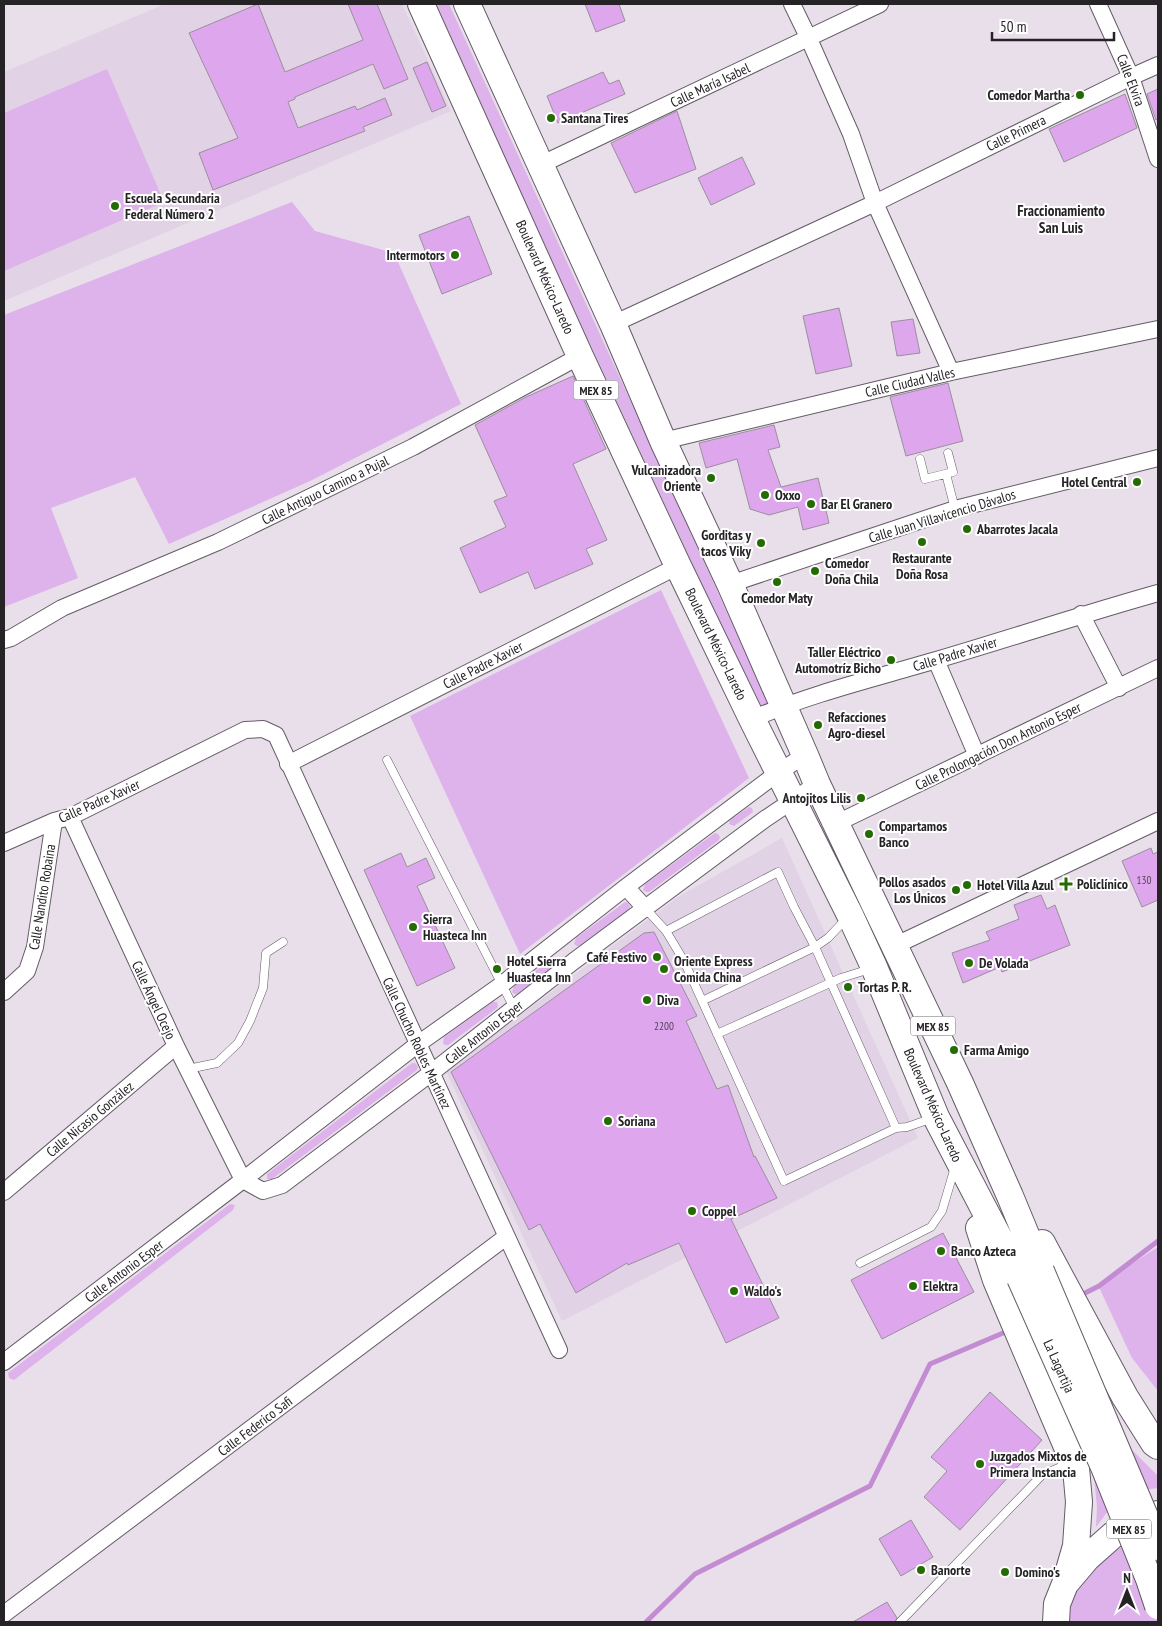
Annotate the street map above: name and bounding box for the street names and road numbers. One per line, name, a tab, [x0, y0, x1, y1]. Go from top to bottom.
street label: Calle Elvira	[1113, 51, 1149, 109]
street label: Calle María Isabel	[667, 58, 753, 111]
street label: Calle Primera	[983, 111, 1049, 155]
street label: Boulevard México-Laredo	[512, 217, 578, 337]
street label: Calle Ciudad Valles	[863, 363, 957, 401]
road number: MEX 85	[574, 380, 618, 400]
street label: Calle Antiguo Camino a Pujal	[259, 451, 392, 529]
street label: Calle Juan Villavicencio Dávalos	[866, 485, 1018, 547]
street label: Boulevard México-Laredo	[681, 585, 751, 703]
street label: Calle Padre Xavier	[911, 633, 1000, 675]
street label: Calle Padre Xavier	[440, 637, 526, 693]
street label: Calle Prolongación Don Antonio Esper	[912, 698, 1084, 794]
street label: Calle Padre Xavier	[55, 775, 143, 827]
street label: Calle Nandito Robaina	[25, 843, 59, 951]
street label: Calle Ángel Ocejo	[128, 958, 180, 1042]
street label: Calle Chucho Robles Martínez	[379, 974, 455, 1112]
street label: Calle Antonio Esper	[441, 996, 527, 1068]
road number: MEX 85	[910, 1016, 956, 1036]
street label: Boulevard México-Laredo	[900, 1045, 966, 1165]
street label: Calle Nicasio González	[43, 1077, 137, 1161]
street label: Calle Antonio Esper	[81, 1235, 167, 1306]
street label: La Lagartija	[1039, 1336, 1079, 1396]
street label: Calle Federico Safi	[214, 1392, 296, 1460]
road number: MEX 85	[1106, 1520, 1152, 1538]

